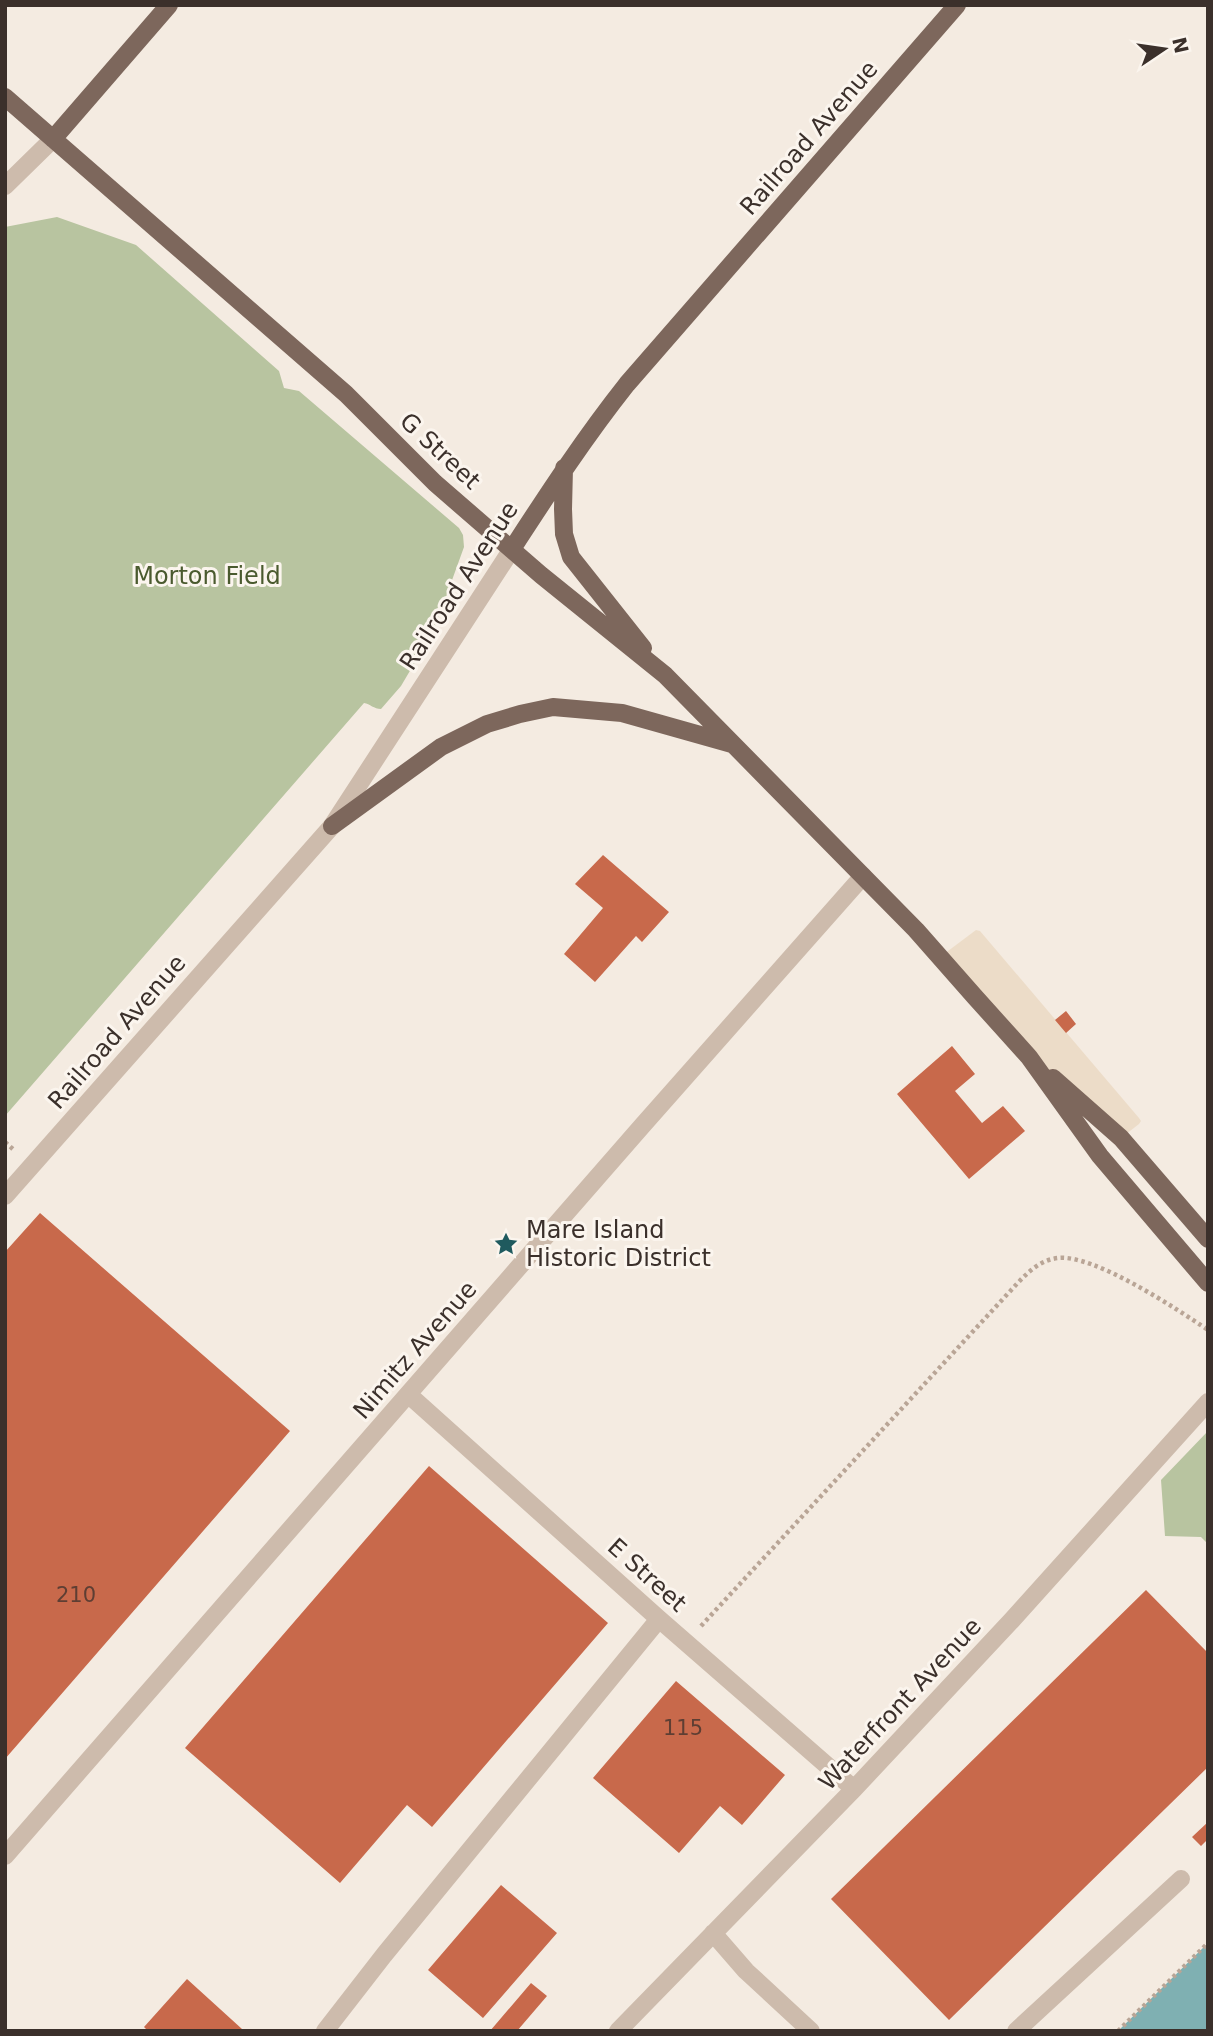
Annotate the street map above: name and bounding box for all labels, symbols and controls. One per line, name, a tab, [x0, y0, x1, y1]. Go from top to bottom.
north arrow	[1129, 14, 1199, 84]
text: N	[1168, 35, 1193, 55]
street label: Railroad Avenue	[734, 55, 884, 221]
street label: G Street	[394, 407, 486, 495]
street label: Railroad Avenue	[394, 497, 524, 675]
park label: Morton Field	[133, 562, 281, 590]
street label: Railroad Avenue	[42, 949, 192, 1115]
place label: Mare Island Historic District	[526, 1216, 711, 1272]
place icon: Mare Island Historic District	[492, 1230, 520, 1258]
street label: Nimitz Avenue	[348, 1275, 482, 1425]
street label: E Street	[602, 1533, 692, 1617]
house number: 210	[56, 1583, 96, 1607]
street label: Waterfront Avenue	[813, 1612, 987, 1796]
house number: 115	[663, 1716, 703, 1740]

